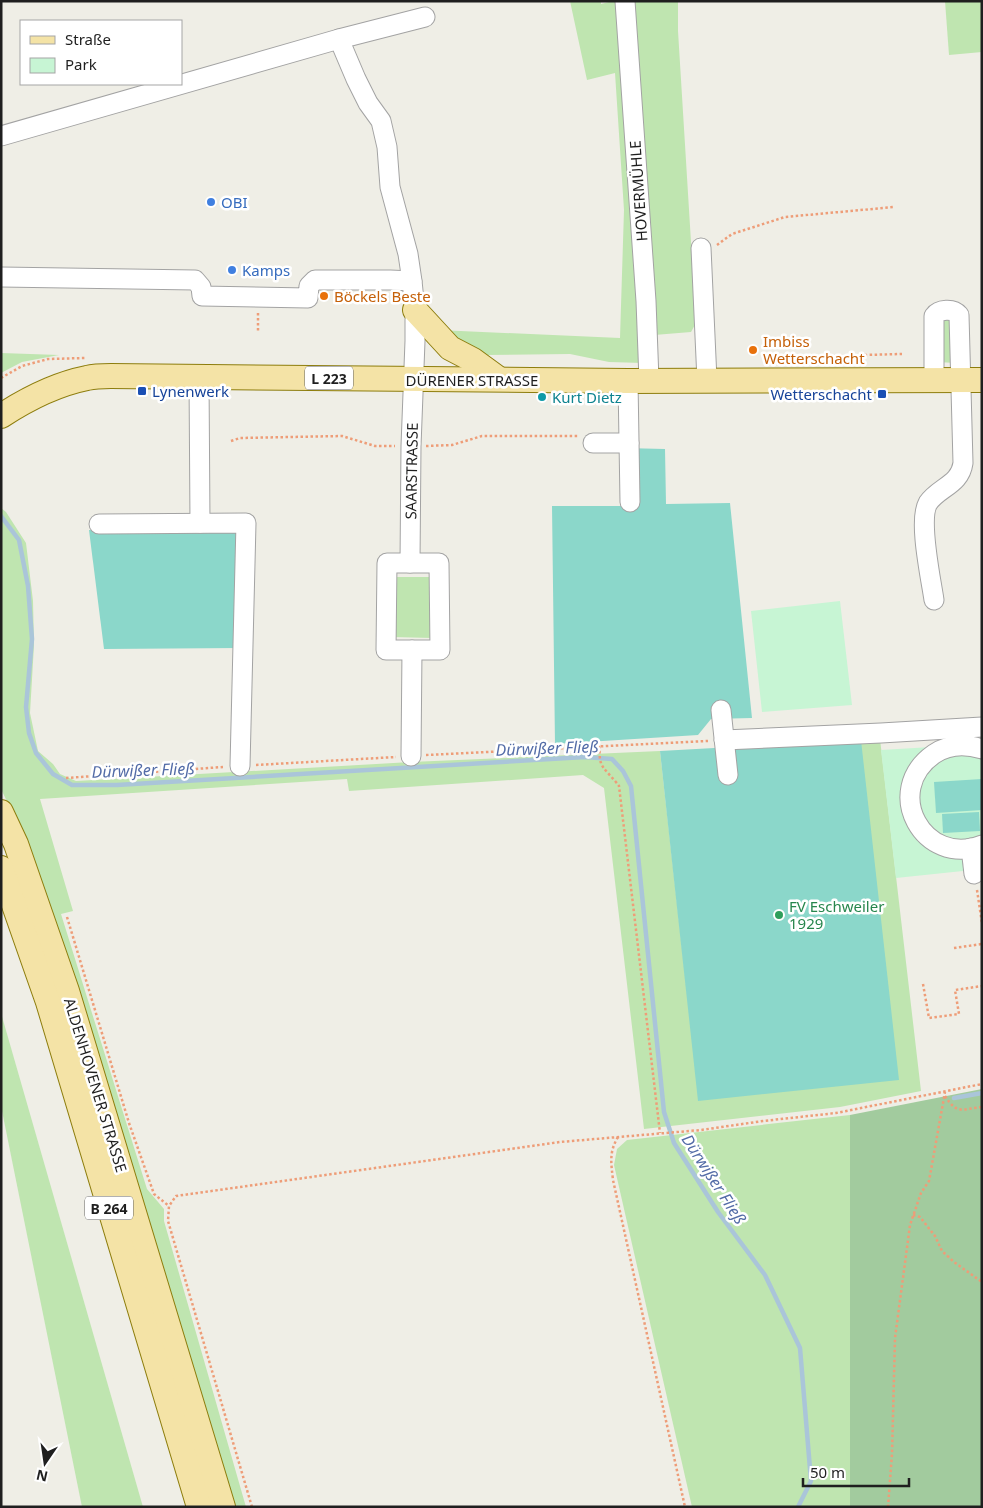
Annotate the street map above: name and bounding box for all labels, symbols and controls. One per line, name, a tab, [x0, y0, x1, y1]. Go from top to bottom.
legend	[20, 20, 182, 85]
text: Straße	[65, 29, 111, 49]
text: Park	[65, 54, 97, 74]
street label: HOVERMÜHLE	[624, 140, 652, 242]
place label: OBI	[221, 192, 248, 212]
marker: OBI	[205, 196, 217, 208]
place label: Kamps	[242, 260, 290, 280]
marker: Kamps	[226, 264, 238, 276]
place label: Böckels Beste	[334, 286, 431, 306]
marker: Böckels Beste	[318, 290, 330, 302]
place label: Imbiss Wetterschacht	[763, 331, 865, 368]
marker: Imbiss Wetterschacht	[747, 344, 759, 356]
road number: L 223	[305, 366, 353, 389]
street label: DÜRENER STRASSE	[406, 370, 538, 390]
place label: Lynenwerk	[152, 381, 229, 401]
place label: Wetterschacht	[770, 384, 873, 404]
marker: Lynenwerk	[136, 385, 148, 397]
place label: Kurt Dietz	[552, 387, 622, 407]
marker: Wetterschacht	[876, 388, 888, 400]
marker: Kurt Dietz	[536, 391, 548, 403]
street label: SAARSTRASSE	[400, 422, 422, 520]
water label: Dürwißer Fließ	[495, 735, 599, 761]
water label: Dürwißer Fließ	[91, 757, 195, 783]
place label: FV Eschweiler 1929	[789, 896, 884, 933]
marker: FV Eschweiler 1929	[773, 909, 785, 921]
street label: ALDENHOVENER STRASSE	[60, 995, 132, 1175]
water label: Dürwißer Fließ	[677, 1130, 751, 1228]
road number: B 264	[85, 1196, 133, 1220]
north arrow	[20, 1438, 70, 1488]
scale bar	[803, 1456, 909, 1488]
text: 50 m	[810, 1462, 845, 1482]
text: N	[34, 1466, 50, 1487]

